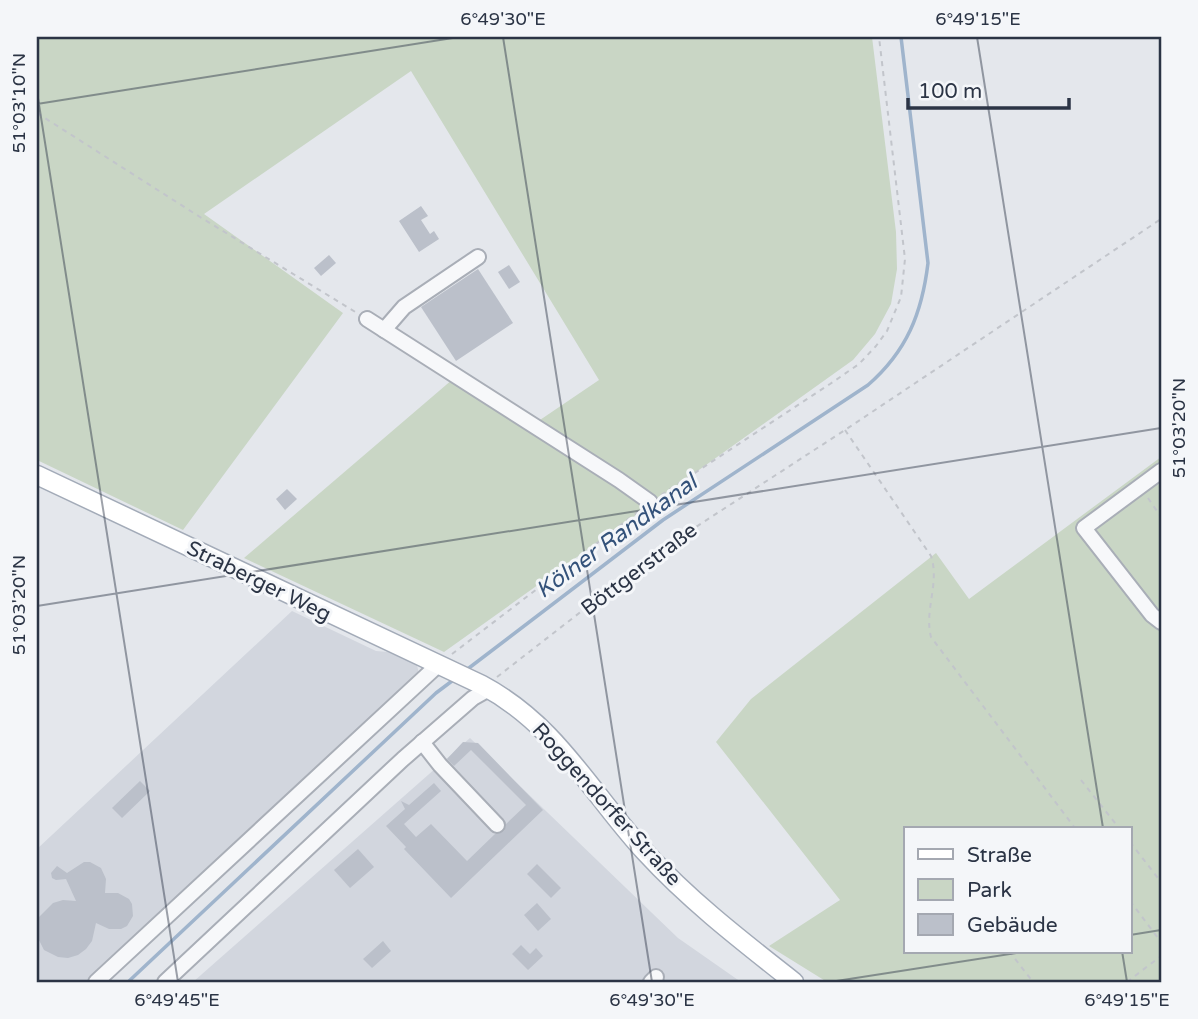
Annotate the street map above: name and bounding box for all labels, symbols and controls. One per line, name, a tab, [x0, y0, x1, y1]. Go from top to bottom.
text: 6°49'30"E	[460, 8, 546, 30]
text: 6°49'15"E	[935, 8, 1021, 30]
text: 51°03'10"N	[8, 53, 30, 153]
scale bar	[908, 66, 1068, 110]
text: 100 m	[918, 79, 982, 104]
text: 51°03'20"N	[1168, 378, 1190, 478]
water label: Kölner Randkanal	[530, 468, 705, 605]
street label: Böttgerstraße	[576, 518, 702, 621]
street label: Straberger Weg	[183, 536, 335, 627]
text: 51°03'20"N	[8, 555, 30, 655]
street label: Roggendorfer Straße	[527, 718, 687, 891]
legend	[904, 827, 1132, 953]
text: Straße	[967, 843, 1032, 868]
text: Park	[967, 878, 1012, 903]
text: Gebäude	[967, 913, 1058, 938]
text: 6°49'45"E	[134, 989, 220, 1011]
text: 6°49'30"E	[609, 989, 695, 1011]
text: 6°49'15"E	[1084, 989, 1170, 1011]

